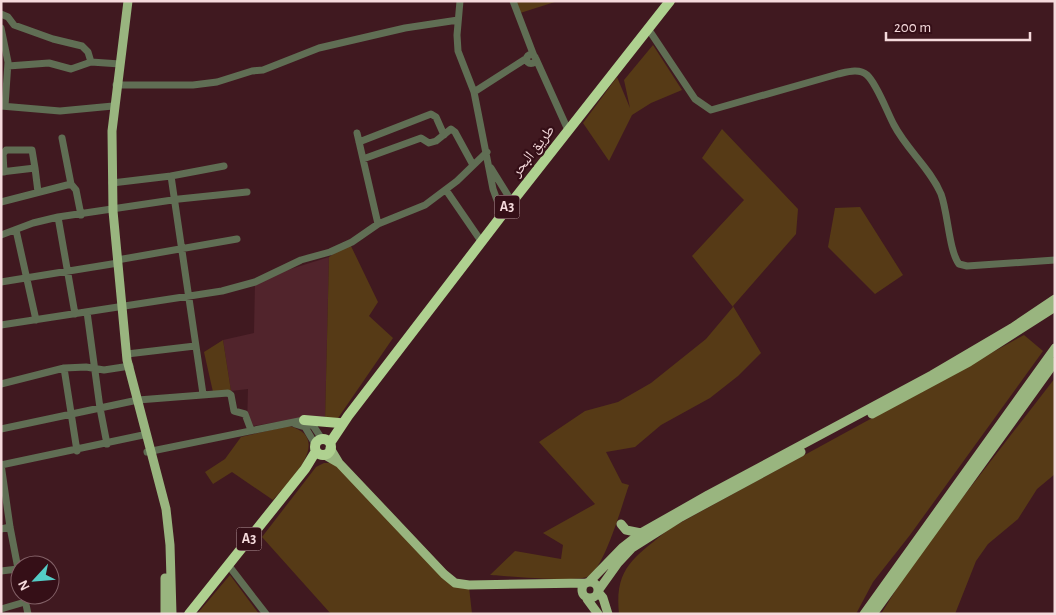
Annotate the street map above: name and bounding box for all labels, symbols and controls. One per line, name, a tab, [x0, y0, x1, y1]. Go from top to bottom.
scale bar	[886, 10, 1030, 42]
text: 200 m	[894, 20, 931, 35]
street label: طريق البحر	[508, 123, 559, 181]
road number: A3	[494, 196, 520, 218]
road number: A3	[236, 528, 262, 550]
north arrow	[10, 555, 60, 605]
text: N	[16, 578, 33, 593]

